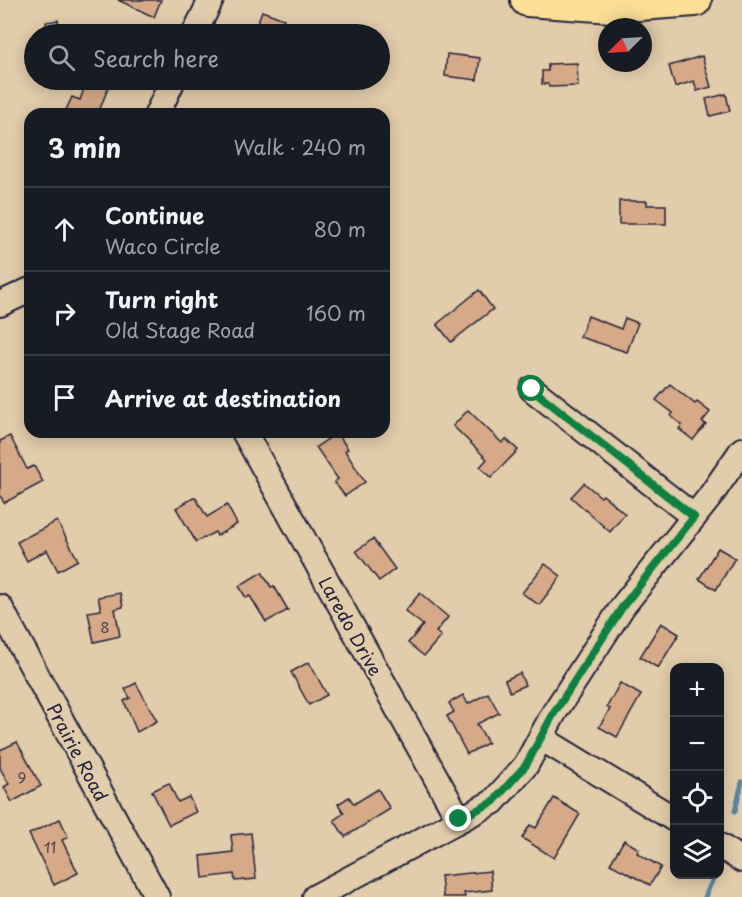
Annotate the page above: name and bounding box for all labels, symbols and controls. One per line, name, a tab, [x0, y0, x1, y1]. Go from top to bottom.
north arrow	[598, 18, 652, 72]
search box	[24, 24, 390, 90]
icon: search	[45, 41, 78, 74]
text: Search here	[93, 41, 219, 74]
text: 3 min	[48, 128, 121, 167]
text: Walk · 240 m	[233, 132, 366, 162]
text: Continue	[105, 198, 204, 231]
icon: ahead	[48, 213, 81, 246]
text: 80 m	[314, 214, 366, 244]
text: Waco Circle	[105, 231, 221, 261]
text: Turn right	[105, 282, 218, 315]
icon: right	[48, 297, 81, 330]
text: 160 m	[306, 298, 366, 328]
text: Old Stage Road	[105, 315, 255, 345]
route start	[518, 375, 544, 401]
icon: arrive	[48, 381, 81, 414]
text: Arrive at destination	[105, 381, 341, 414]
street label: Laredo Drive	[312, 571, 390, 681]
house number: 8	[100, 615, 110, 638]
map controls	[670, 663, 724, 879]
button: +	[670, 663, 724, 717]
street label: Prairie Road	[41, 698, 115, 806]
button: −	[670, 717, 724, 771]
house number: 9	[18, 765, 26, 788]
button: locate	[670, 771, 724, 825]
route end	[445, 805, 471, 831]
button: layers	[670, 825, 724, 879]
house number: 11	[44, 835, 56, 858]

